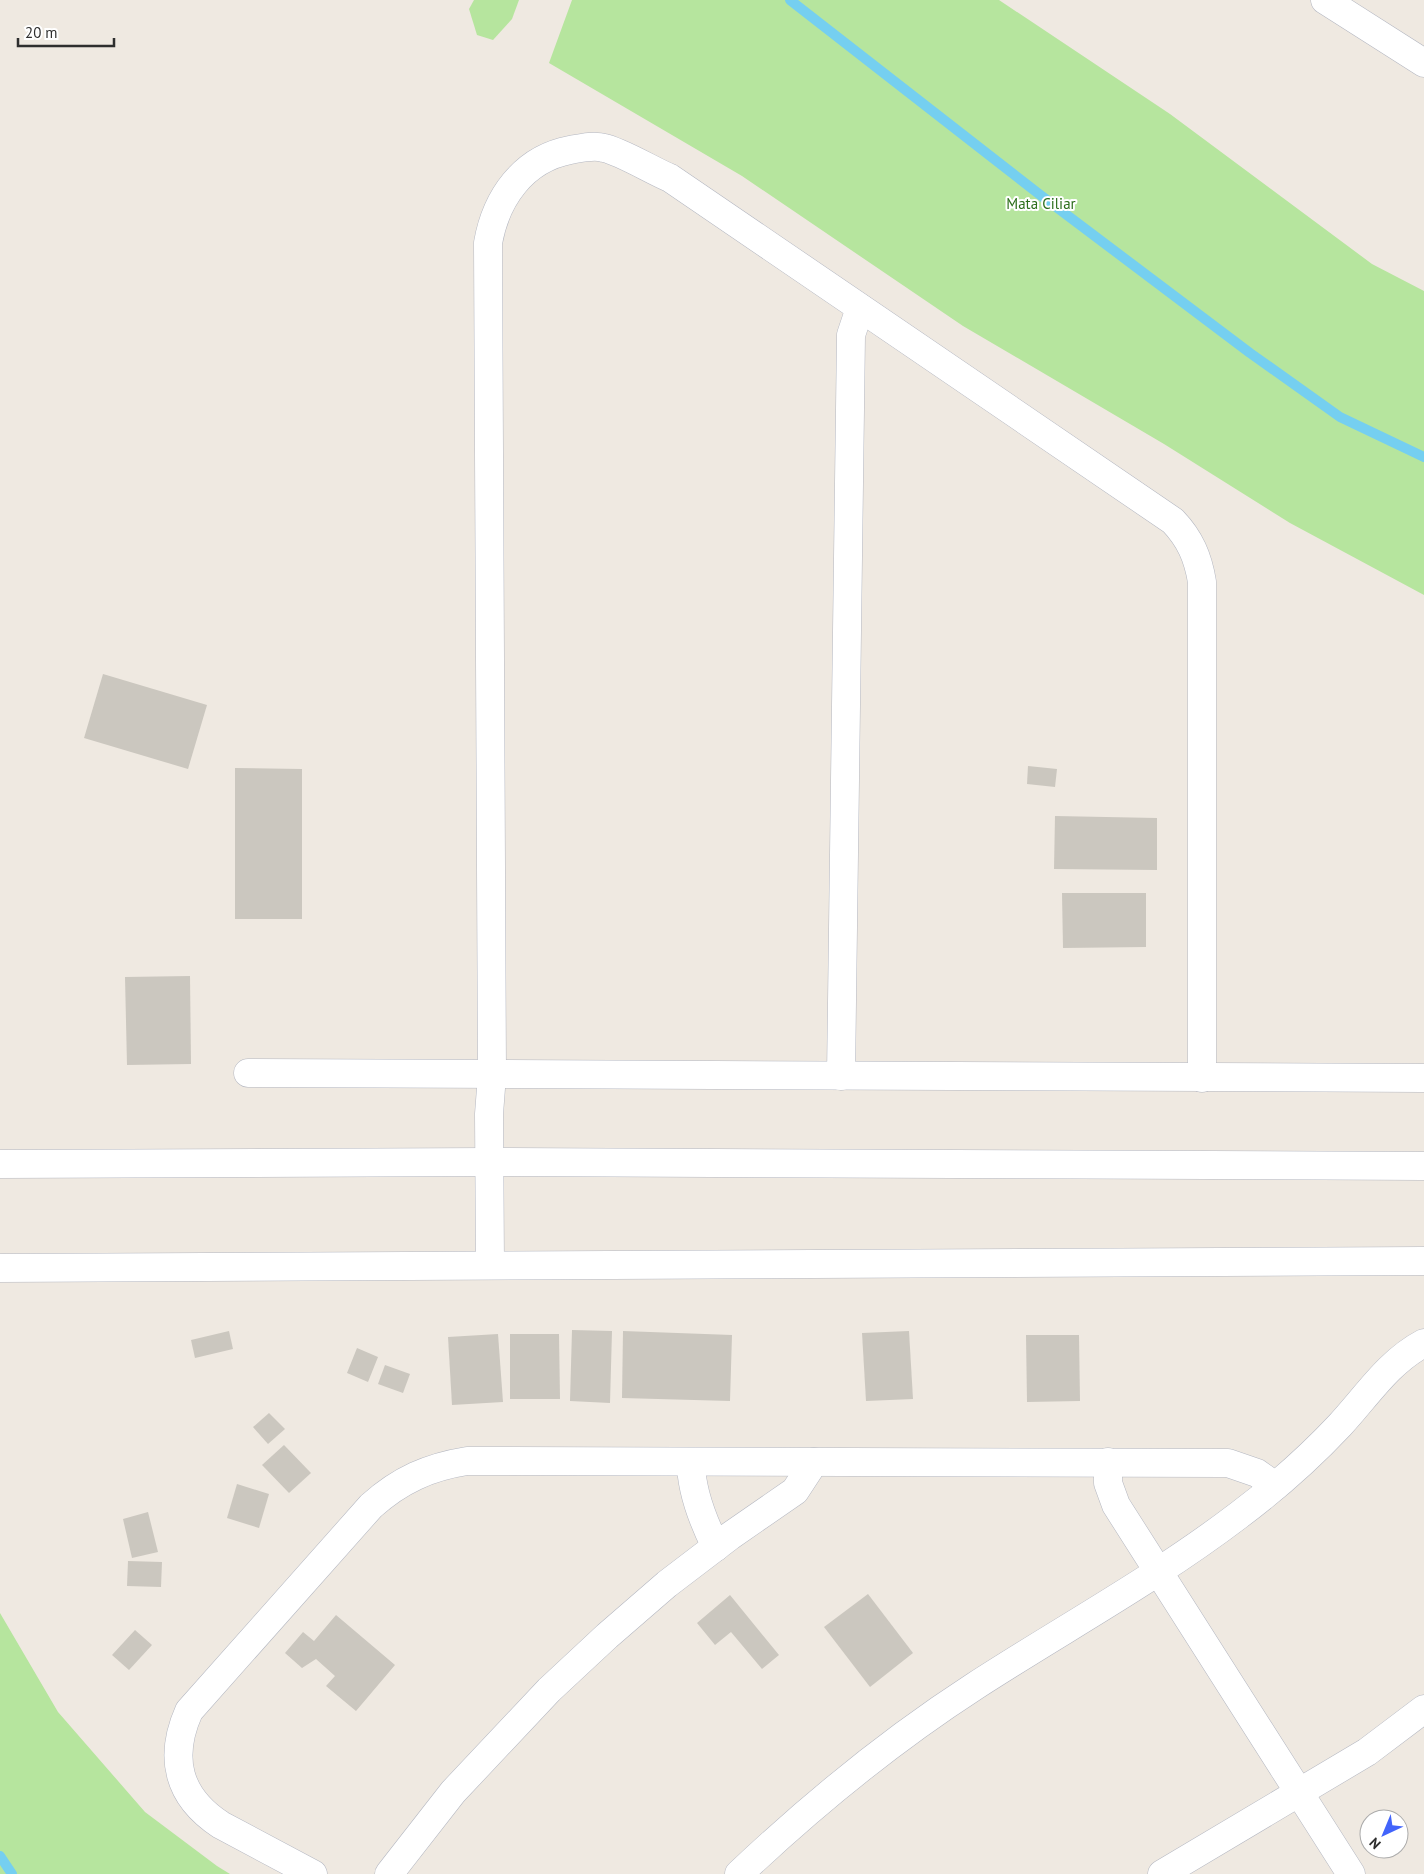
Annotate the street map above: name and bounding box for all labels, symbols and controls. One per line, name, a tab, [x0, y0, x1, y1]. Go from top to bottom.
scale bar	[18, 15, 114, 47]
text: 20 m	[25, 23, 58, 42]
park label: Mata Ciliar	[1006, 194, 1076, 213]
north arrow	[1359, 1809, 1409, 1859]
text: N	[1365, 1834, 1385, 1853]

